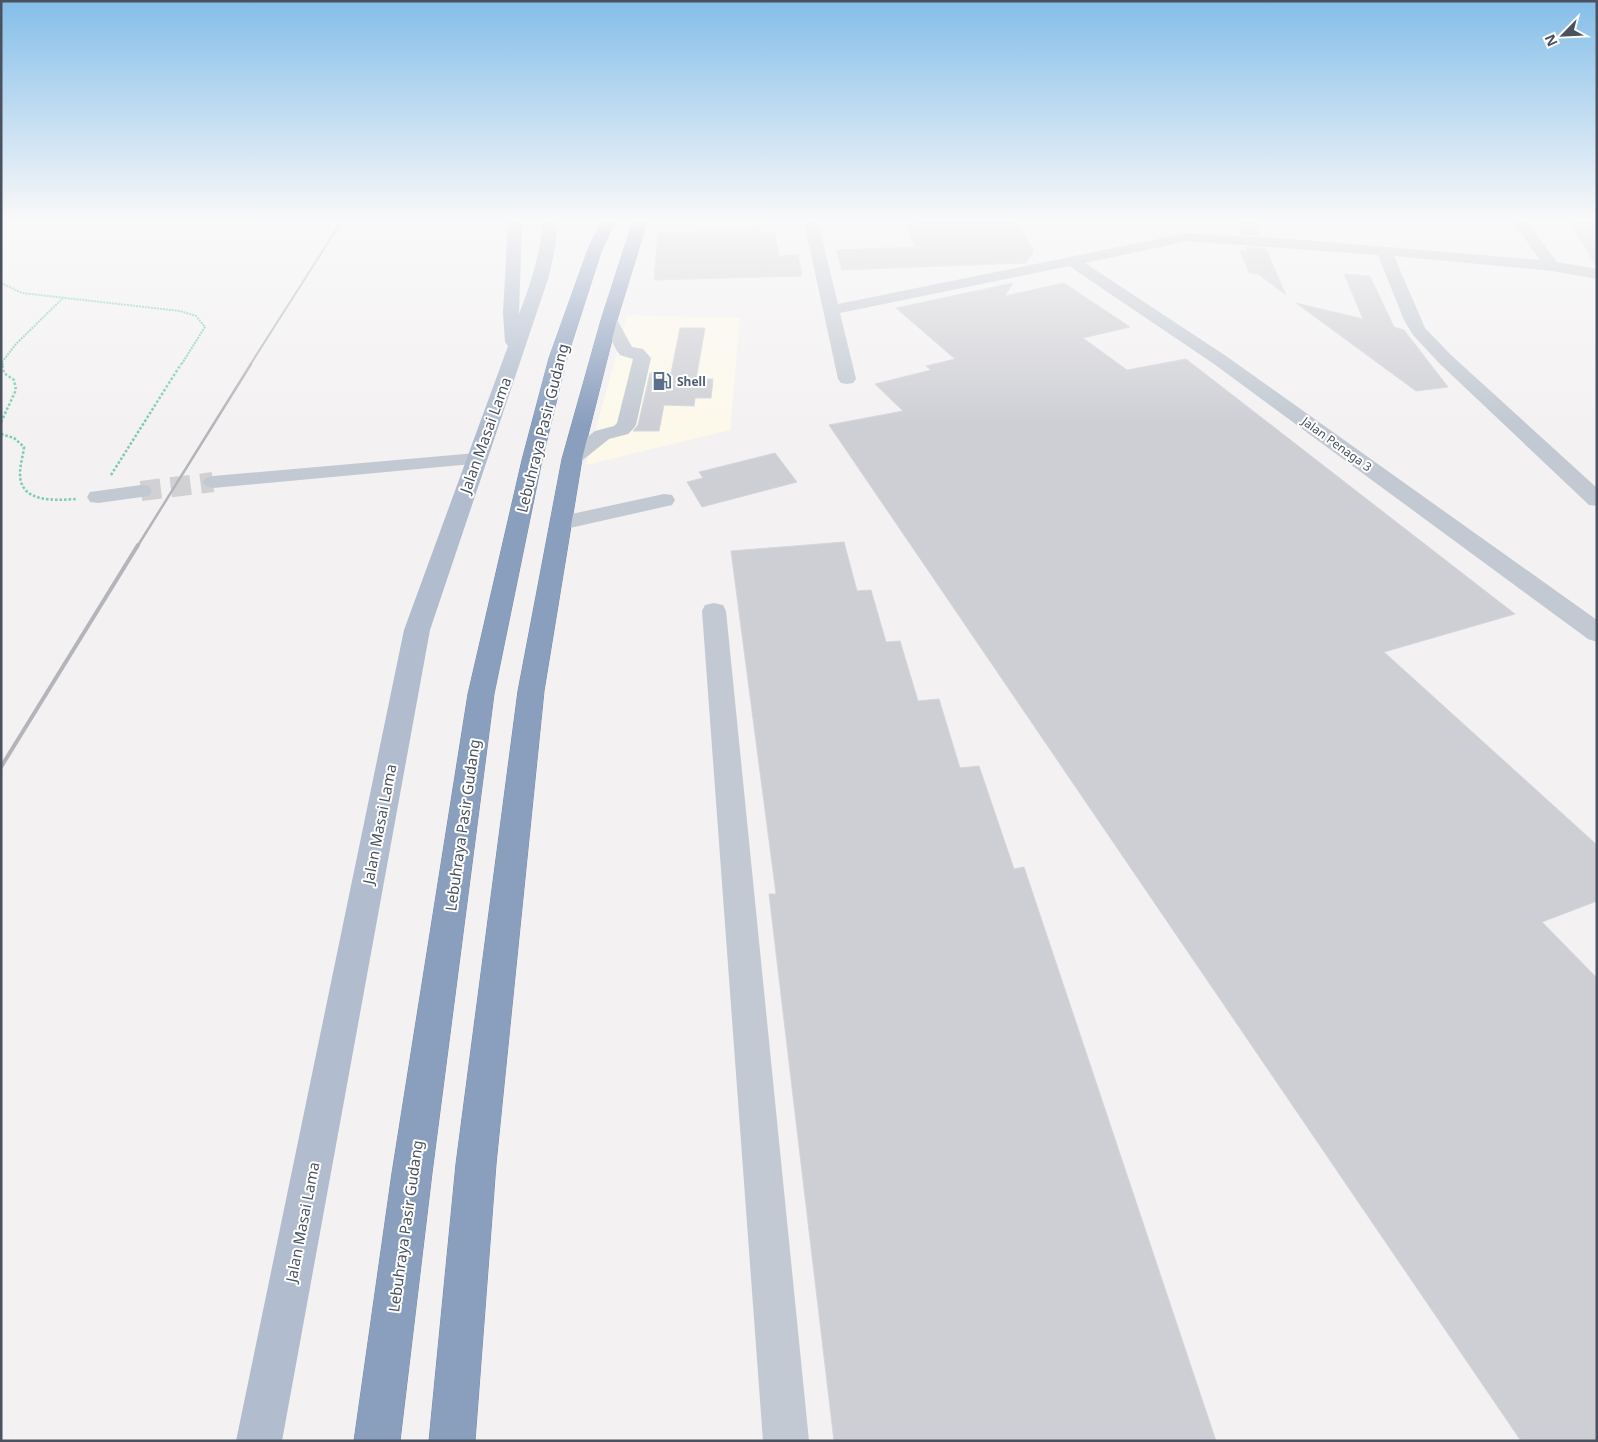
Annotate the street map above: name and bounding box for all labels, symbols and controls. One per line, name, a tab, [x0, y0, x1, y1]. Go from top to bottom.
north arrow	[1538, 10, 1588, 60]
text: N	[1540, 31, 1562, 50]
street label: Lebuhraya Pasir Gudang	[511, 341, 573, 515]
fuel station icon: Shell	[651, 370, 673, 392]
place label: Shell	[677, 373, 706, 390]
street label: Jalan Masai Lama	[454, 374, 515, 498]
street label: Jalan Penaga 3	[1298, 412, 1376, 475]
street label: Lebuhraya Pasir Gudang	[440, 738, 484, 912]
street label: Jalan Masai Lama	[357, 762, 400, 888]
street label: Lebuhraya Pasir Gudang	[383, 1139, 427, 1313]
street label: Jalan Masai Lama	[280, 1160, 323, 1286]

